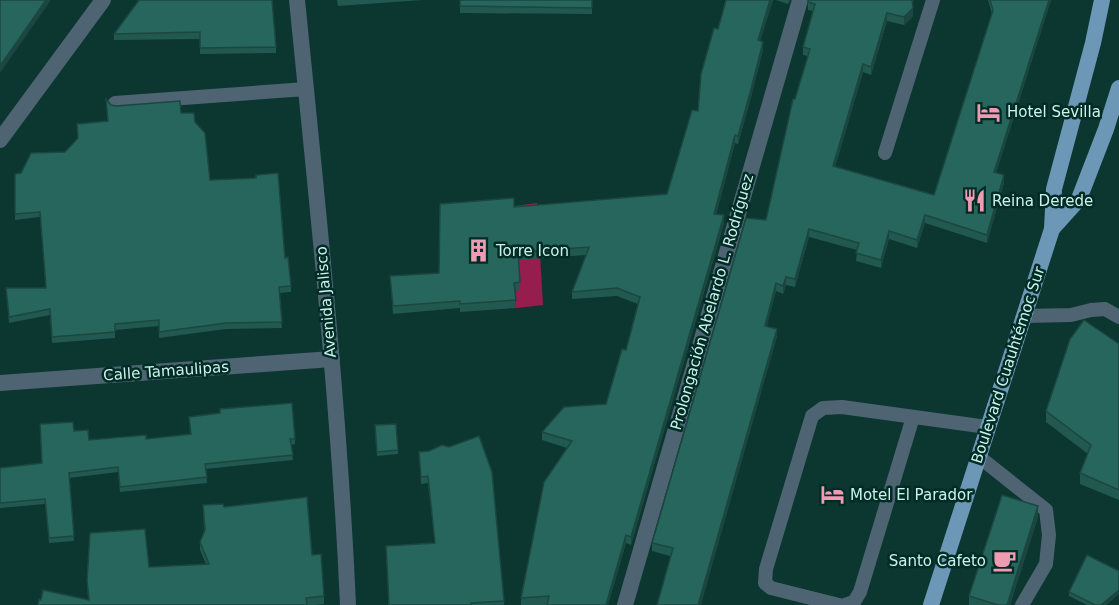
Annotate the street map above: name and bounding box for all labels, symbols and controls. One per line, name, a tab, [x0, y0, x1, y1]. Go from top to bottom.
hotel icon: Hotel Sevilla	[976, 99, 1002, 125]
place label: Hotel Sevilla	[1007, 103, 1101, 121]
street label: Prolongación Abelardo L. Rodríguez	[667, 172, 757, 432]
restaurant icon: Reina Derede	[961, 188, 987, 214]
place label: Reina Derede	[992, 192, 1093, 210]
building icon: Torre Icon	[465, 238, 491, 264]
place label: Torre Icon	[495, 242, 569, 260]
street label: Avenida Jalisco	[312, 246, 340, 358]
street label: Boulevard Cuauhtémoc Sur	[968, 264, 1049, 466]
street label: Calle Tamaulipas	[103, 358, 230, 384]
hotel icon: Motel El Parador	[819, 482, 845, 508]
place label: Motel El Parador	[850, 486, 973, 504]
cafe icon: Santo Cafeto	[991, 548, 1017, 574]
place label: Santo Cafeto	[889, 552, 986, 570]

